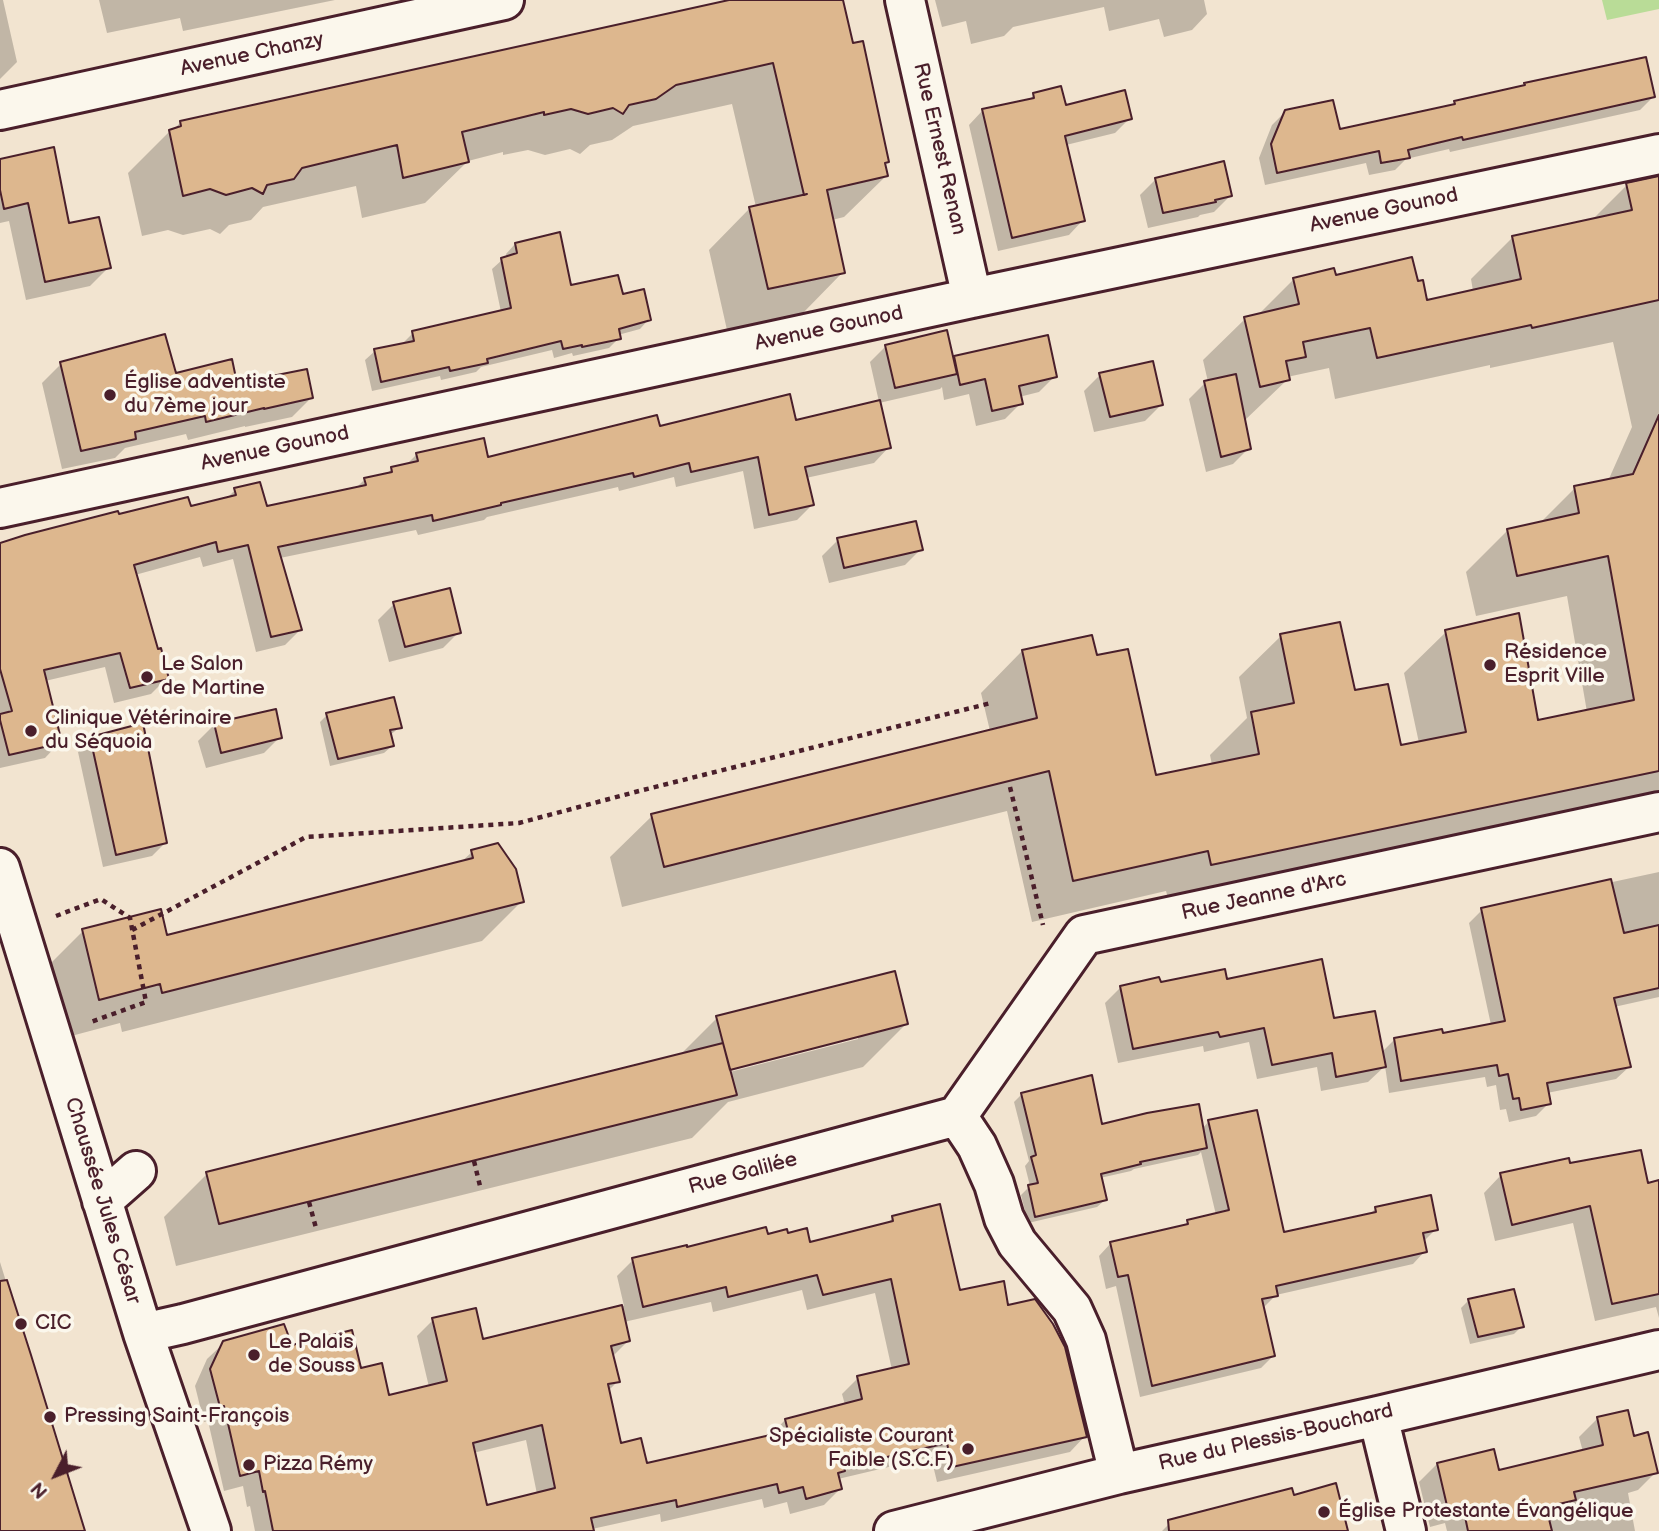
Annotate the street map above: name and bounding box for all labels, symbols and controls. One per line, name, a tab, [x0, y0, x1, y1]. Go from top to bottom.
street label: Avenue Chanzy	[178, 28, 326, 82]
street label: Rue Ernest Renan	[907, 60, 971, 238]
street label: Avenue Gounod	[1307, 183, 1461, 239]
street label: Avenue Gounod	[752, 301, 906, 357]
place label: Église adventiste du 7ème jour	[124, 370, 286, 420]
marker: Église adventiste du 7ème jour	[102, 387, 118, 403]
street label: Avenue Gounod	[198, 421, 352, 477]
place label: Résidence Esprit Ville	[1504, 640, 1607, 690]
place label: Le Salon de Martine	[161, 652, 265, 702]
marker: Résidence Esprit Ville	[1482, 657, 1498, 673]
marker: Le Salon de Martine	[139, 669, 155, 685]
place label: Clinique Vétérinaire du Séquoia	[45, 706, 232, 756]
marker: Clinique Vétérinaire du Séquoia	[23, 723, 39, 739]
street label: Rue Jeanne d'Arc	[1179, 867, 1349, 927]
street label: Chaussée Jules César	[59, 1095, 145, 1307]
street label: Rue Galilée	[686, 1147, 800, 1201]
place label: CIC	[35, 1311, 71, 1337]
marker: CIC	[13, 1316, 29, 1332]
place label: Le Palais de Souss	[268, 1330, 355, 1380]
marker: Le Palais de Souss	[246, 1347, 262, 1363]
street label: Rue du Plessis-Bouchard	[1156, 1399, 1396, 1477]
place label: Pressing Saint-François	[64, 1404, 289, 1430]
marker: Pressing Saint-François	[42, 1409, 58, 1425]
place label: Spécialiste Courant Faible (S.C.F)	[769, 1424, 954, 1474]
north arrow	[21, 1440, 91, 1510]
marker: Spécialiste Courant Faible (S.C.F)	[960, 1441, 976, 1457]
place label: Pizza Rémy	[263, 1452, 373, 1478]
marker: Pizza Rémy	[241, 1457, 257, 1473]
text: N	[27, 1476, 53, 1502]
place label: Église Protestante Évangélique	[1338, 1499, 1634, 1525]
marker: Église Protestante Évangélique	[1316, 1504, 1332, 1520]

